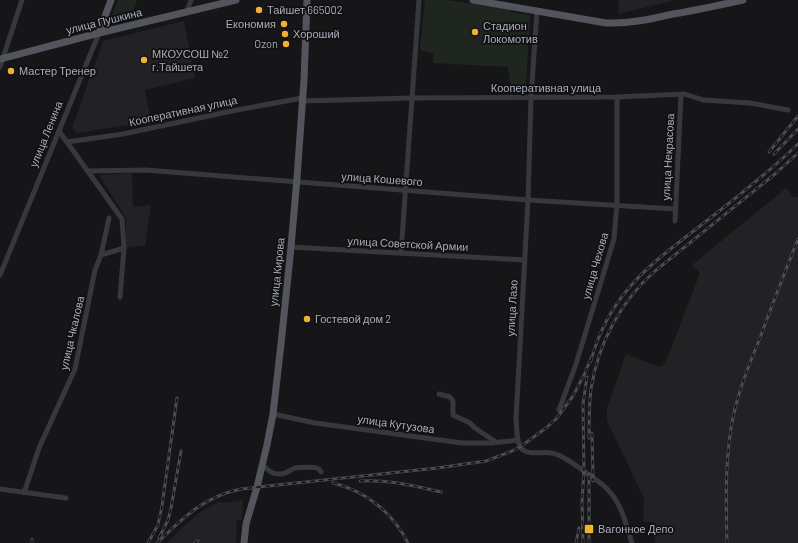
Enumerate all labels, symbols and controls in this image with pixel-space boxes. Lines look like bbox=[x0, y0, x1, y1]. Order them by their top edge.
place label: Тайшет 665002 bbox=[267, 3, 343, 16]
street label: улица Пушкина bbox=[65, 5, 144, 36]
marker: Тайшет 665002 bbox=[254, 5, 264, 15]
place label: Економия bbox=[226, 17, 276, 30]
marker: Економия bbox=[279, 19, 289, 29]
place label: Стадион Локомотив bbox=[483, 19, 538, 45]
place label: Хороший bbox=[293, 27, 340, 40]
marker: Стадион Локомотив bbox=[470, 27, 480, 37]
marker: Хороший bbox=[280, 29, 290, 39]
place label: Ozon bbox=[254, 37, 278, 50]
marker: Ozon bbox=[281, 39, 291, 49]
place label: МКОУСОШ №2 г.Тайшета bbox=[152, 47, 229, 73]
marker: МКОУСОШ №2 г.Тайшета bbox=[139, 55, 149, 65]
place label: Мастер Тренер bbox=[19, 64, 96, 77]
marker: Мастер Тренер bbox=[6, 66, 16, 76]
street label: Кооперативная улица bbox=[491, 81, 602, 94]
street label: Кооперативная улица bbox=[128, 93, 239, 128]
street label: улица Ленина bbox=[26, 98, 65, 169]
street label: улица Некрасова bbox=[659, 112, 676, 201]
street label: улица Кошевого bbox=[341, 169, 423, 188]
street label: улица Чехова bbox=[579, 230, 611, 301]
street label: улица Советской Армии bbox=[347, 234, 469, 253]
street label: улица Кирова bbox=[266, 236, 287, 307]
street label: улица Лазо bbox=[504, 279, 519, 337]
street label: улица Чкалова bbox=[57, 294, 87, 371]
place label: Гостевой дом 2 bbox=[315, 312, 391, 325]
marker: Гостевой дом 2 bbox=[302, 314, 312, 324]
street label: улица Кутузова bbox=[357, 412, 436, 435]
place label: Вагонное Депо bbox=[598, 522, 674, 535]
marker: Вагонное Депо bbox=[583, 523, 595, 535]

